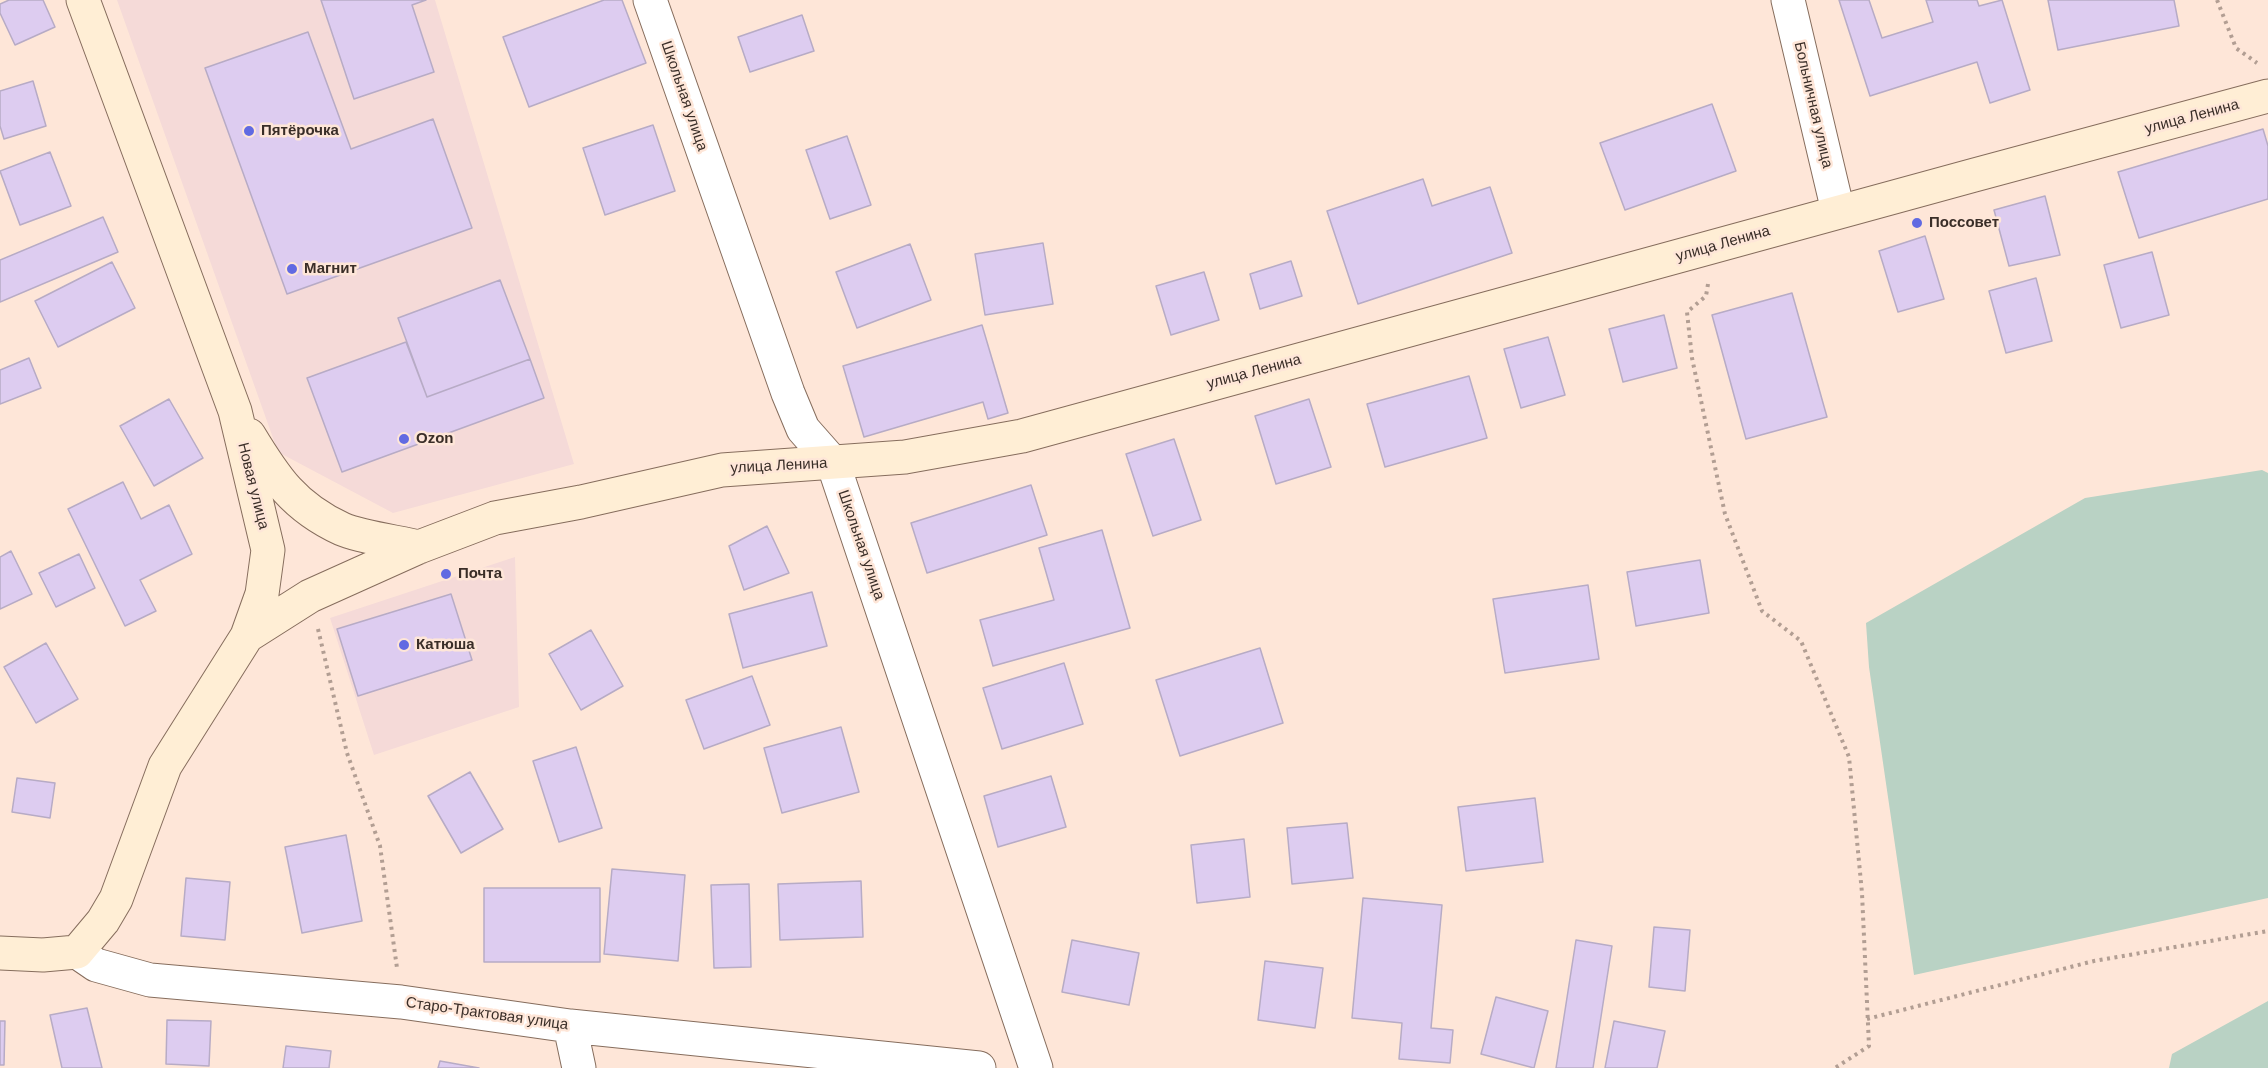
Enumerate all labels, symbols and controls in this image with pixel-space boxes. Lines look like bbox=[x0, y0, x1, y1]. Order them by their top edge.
street label: Школьная улица bbox=[657, 39, 711, 153]
street label: Больничная улица bbox=[1790, 40, 1836, 170]
street label: улица Ленина bbox=[2143, 96, 2241, 138]
place label: Пятёрочка bbox=[261, 122, 339, 140]
marker: Пятёрочка bbox=[242, 124, 256, 138]
place label: Поссовет bbox=[1929, 214, 1999, 232]
marker: Поссовет bbox=[1910, 216, 1924, 230]
street label: улица Ленина bbox=[1674, 222, 1772, 266]
place label: Магнит bbox=[304, 260, 357, 278]
marker: Магнит bbox=[285, 262, 299, 276]
street label: улица Ленина bbox=[1205, 351, 1303, 393]
place label: Ozon bbox=[416, 430, 453, 448]
marker: Ozon bbox=[397, 432, 411, 446]
street label: Новая улица bbox=[234, 441, 272, 531]
street label: улица Ленина bbox=[730, 454, 828, 478]
street label: Школьная улица bbox=[834, 488, 888, 602]
place label: Почта bbox=[458, 565, 502, 583]
marker: Почта bbox=[439, 567, 453, 581]
place label: Катюша bbox=[416, 636, 475, 654]
marker: Катюша bbox=[397, 638, 411, 652]
street label: Старо-Трактовая улица bbox=[405, 994, 569, 1034]

